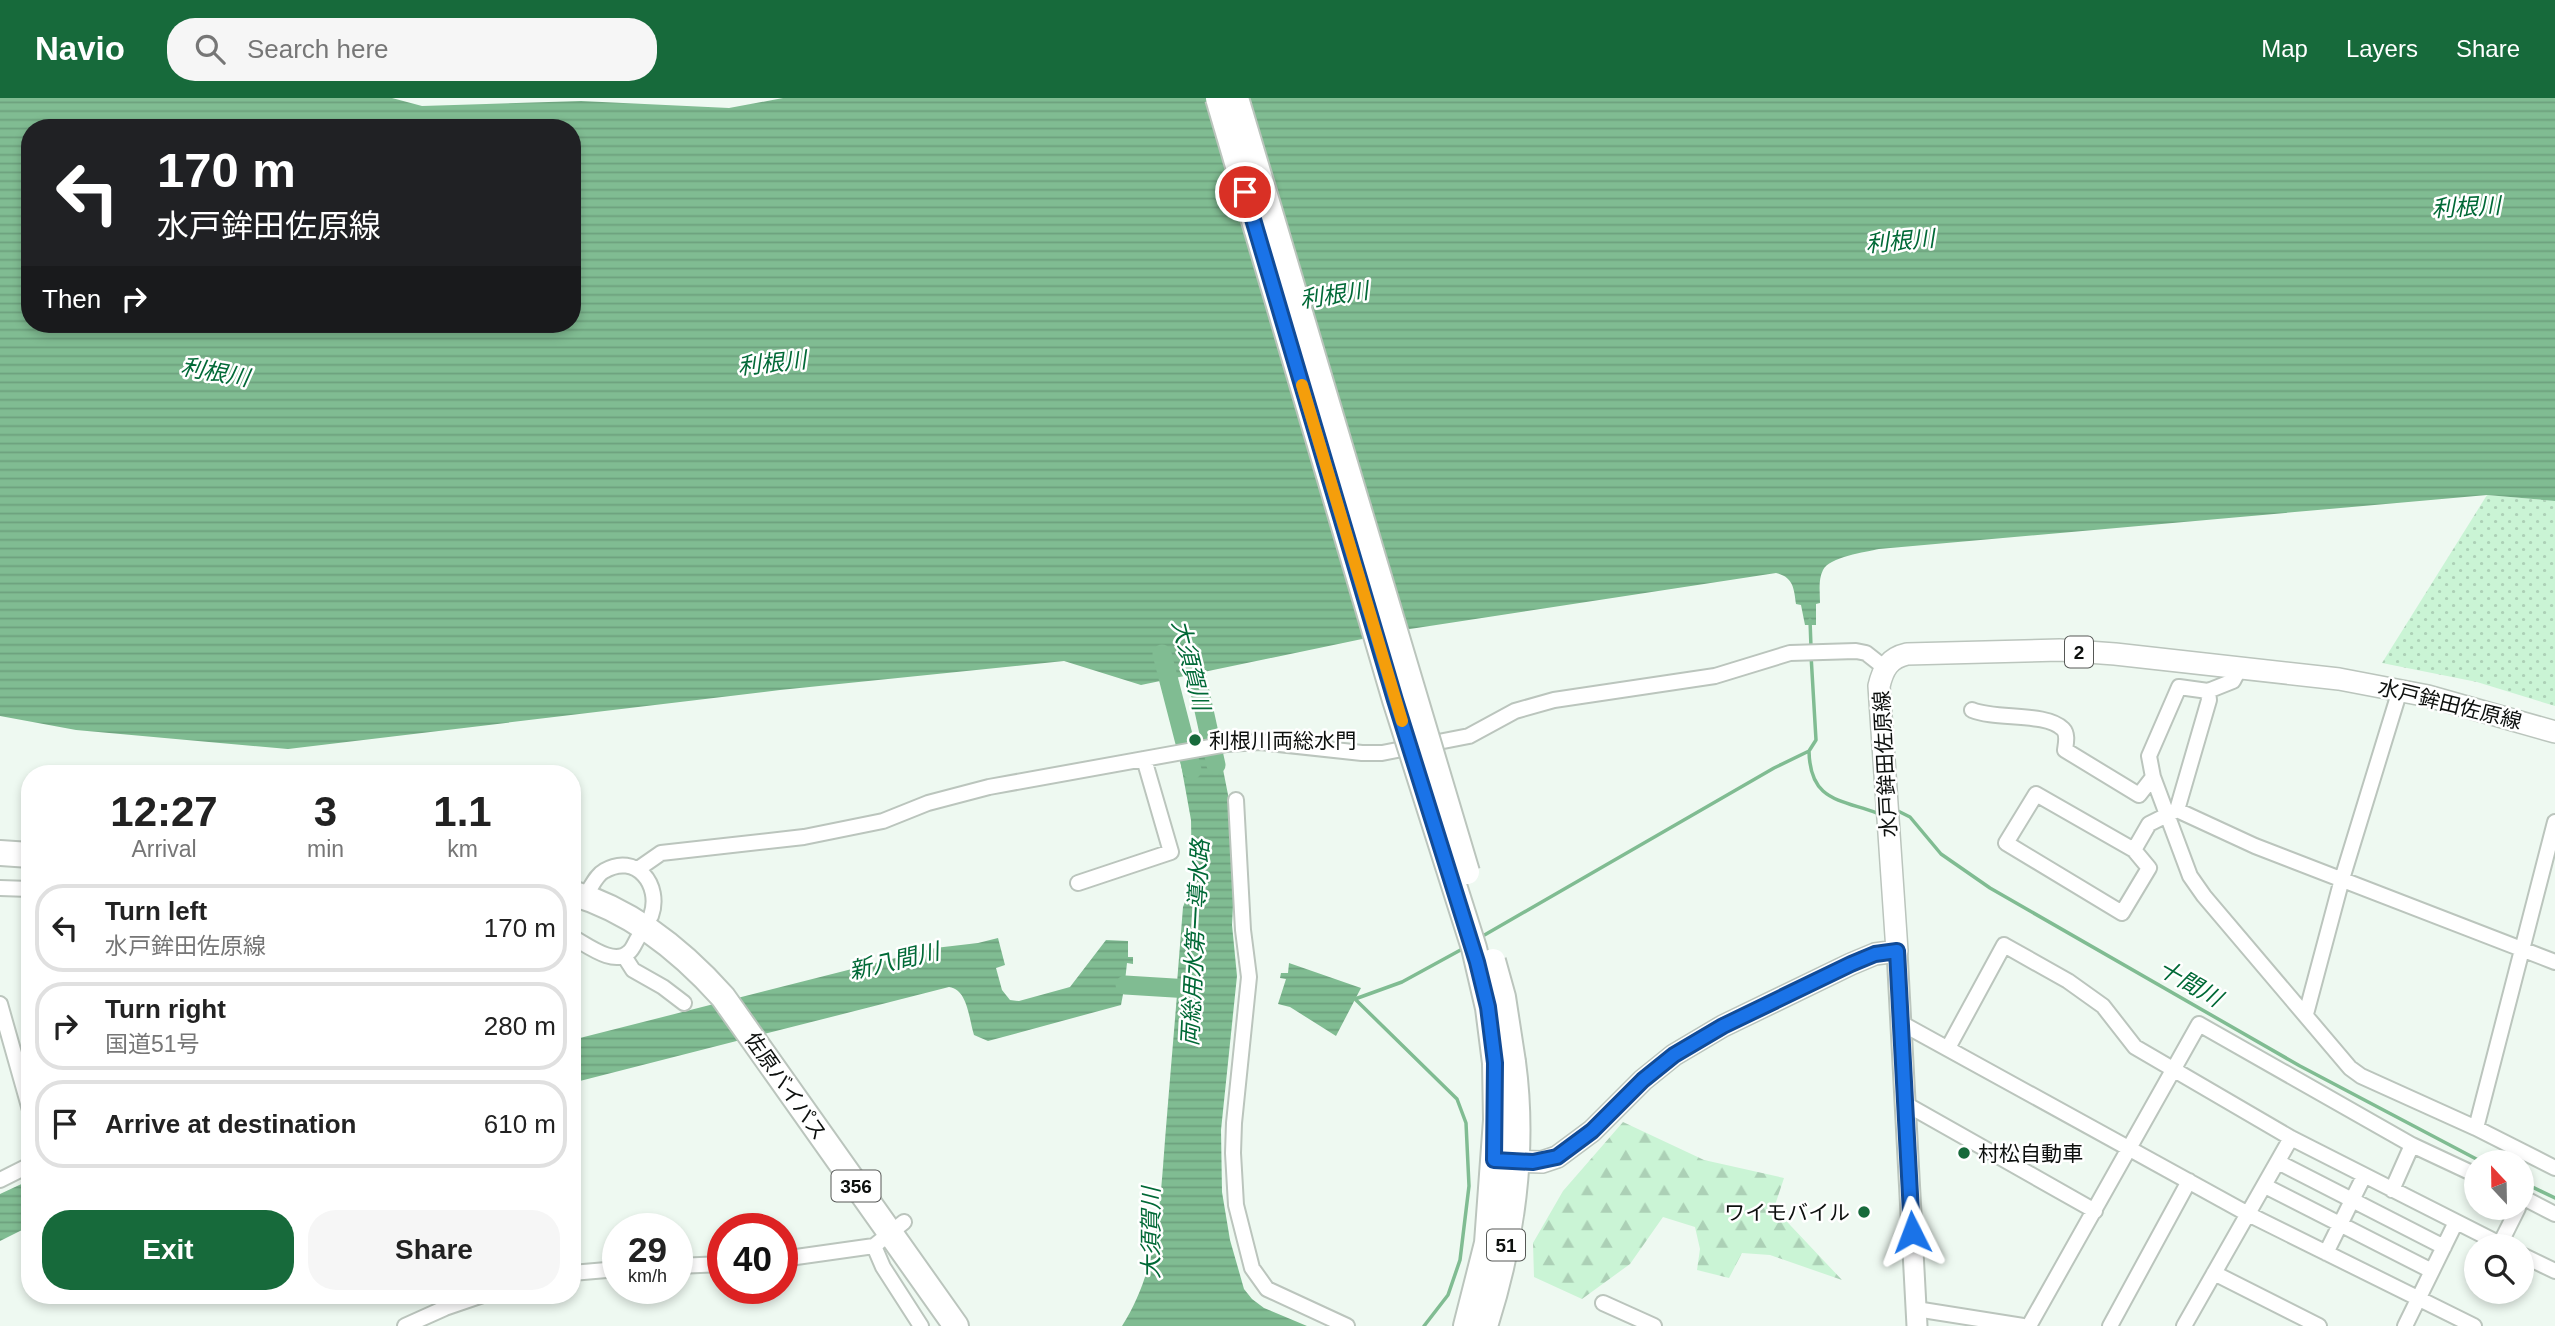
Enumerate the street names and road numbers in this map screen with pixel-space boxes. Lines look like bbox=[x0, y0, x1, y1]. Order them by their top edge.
road number: 2 bbox=[2065, 636, 2093, 667]
street label: 水戸鉾田佐原線 bbox=[2376, 675, 2524, 733]
street label: 水戸鉾田佐原線 bbox=[1870, 690, 1900, 838]
street label: 佐原バイパス bbox=[741, 1028, 831, 1144]
road number: 356 bbox=[832, 1170, 880, 1202]
road number: 51 bbox=[1487, 1230, 1525, 1260]

